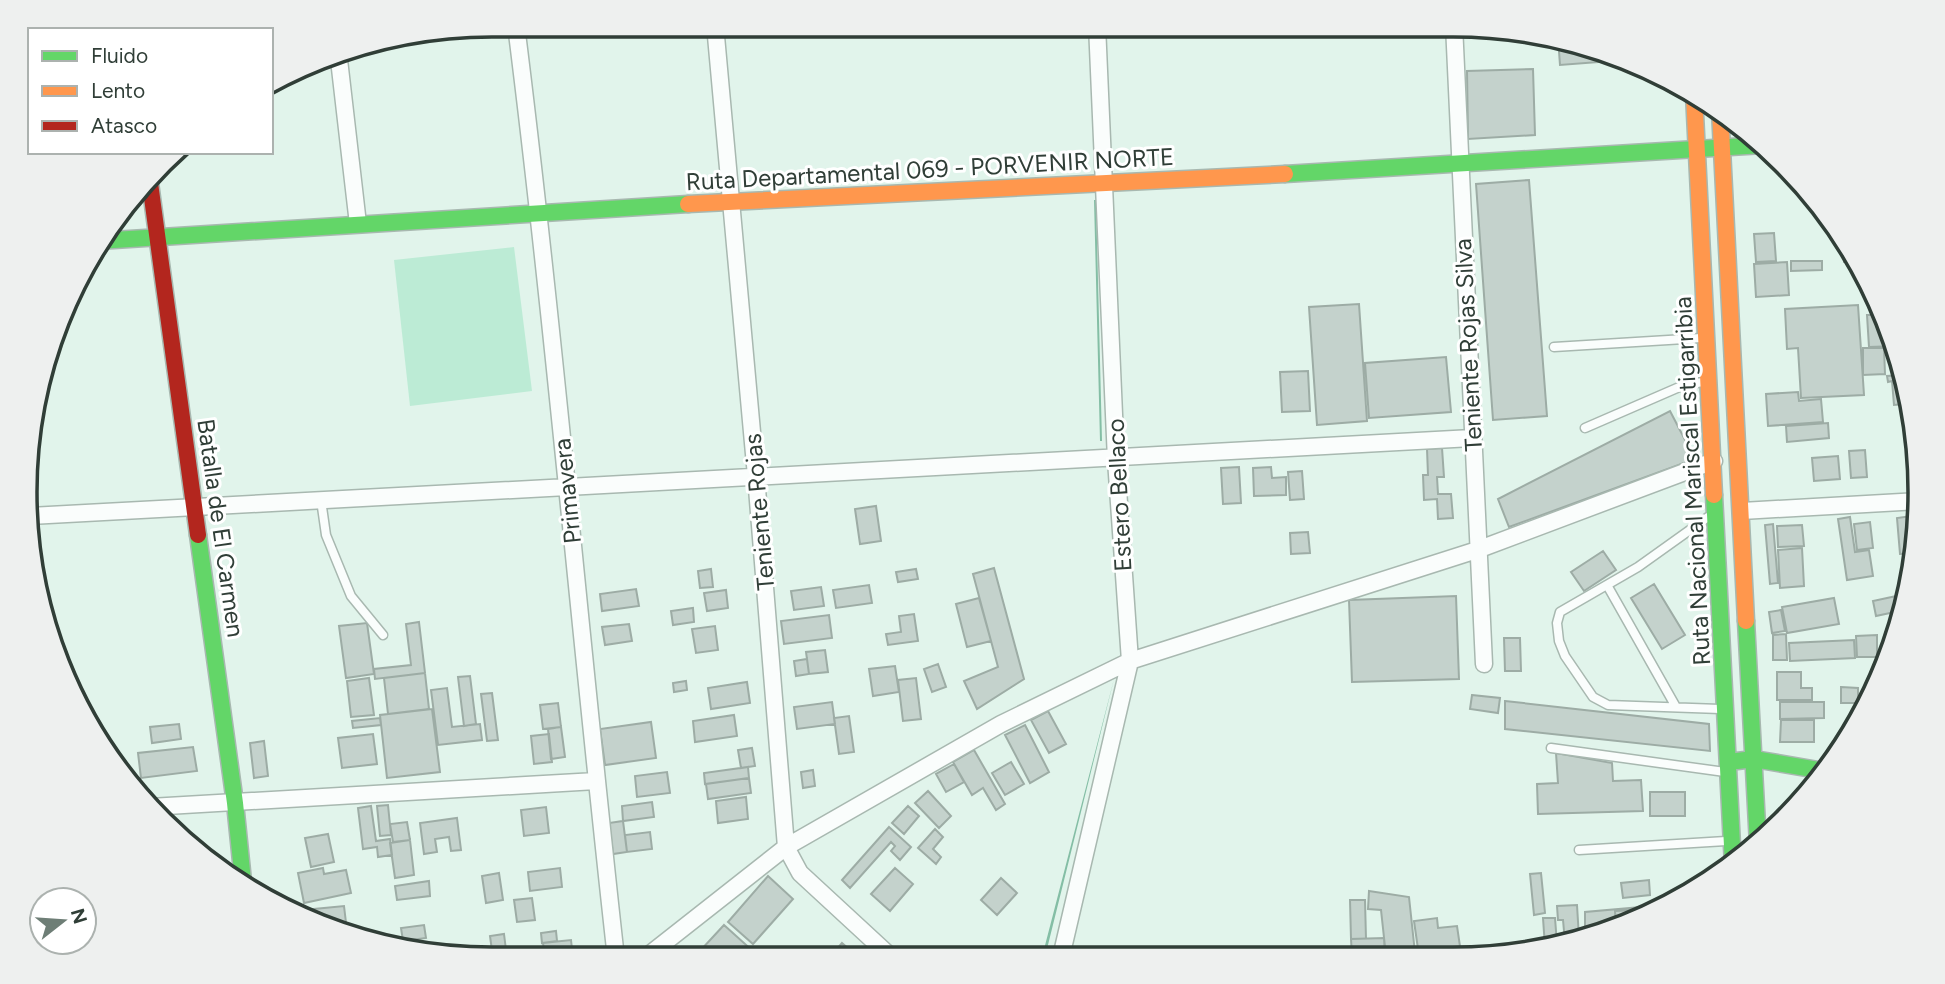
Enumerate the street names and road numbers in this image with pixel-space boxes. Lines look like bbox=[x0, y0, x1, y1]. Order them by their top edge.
street label: Ruta Departamental 069 - PORVENIR NORTE bbox=[685, 142, 1175, 196]
street label: Teniente Rojas Silva bbox=[1448, 238, 1488, 452]
street label: Ruta Nacional Mariscal Estigarribia bbox=[1668, 296, 1716, 666]
street label: Batalla de El Carmen bbox=[191, 417, 251, 639]
street label: Estero Bellaco bbox=[1101, 418, 1137, 572]
street label: Teniente Rojas bbox=[738, 432, 780, 592]
street label: Primavera bbox=[547, 437, 587, 545]

